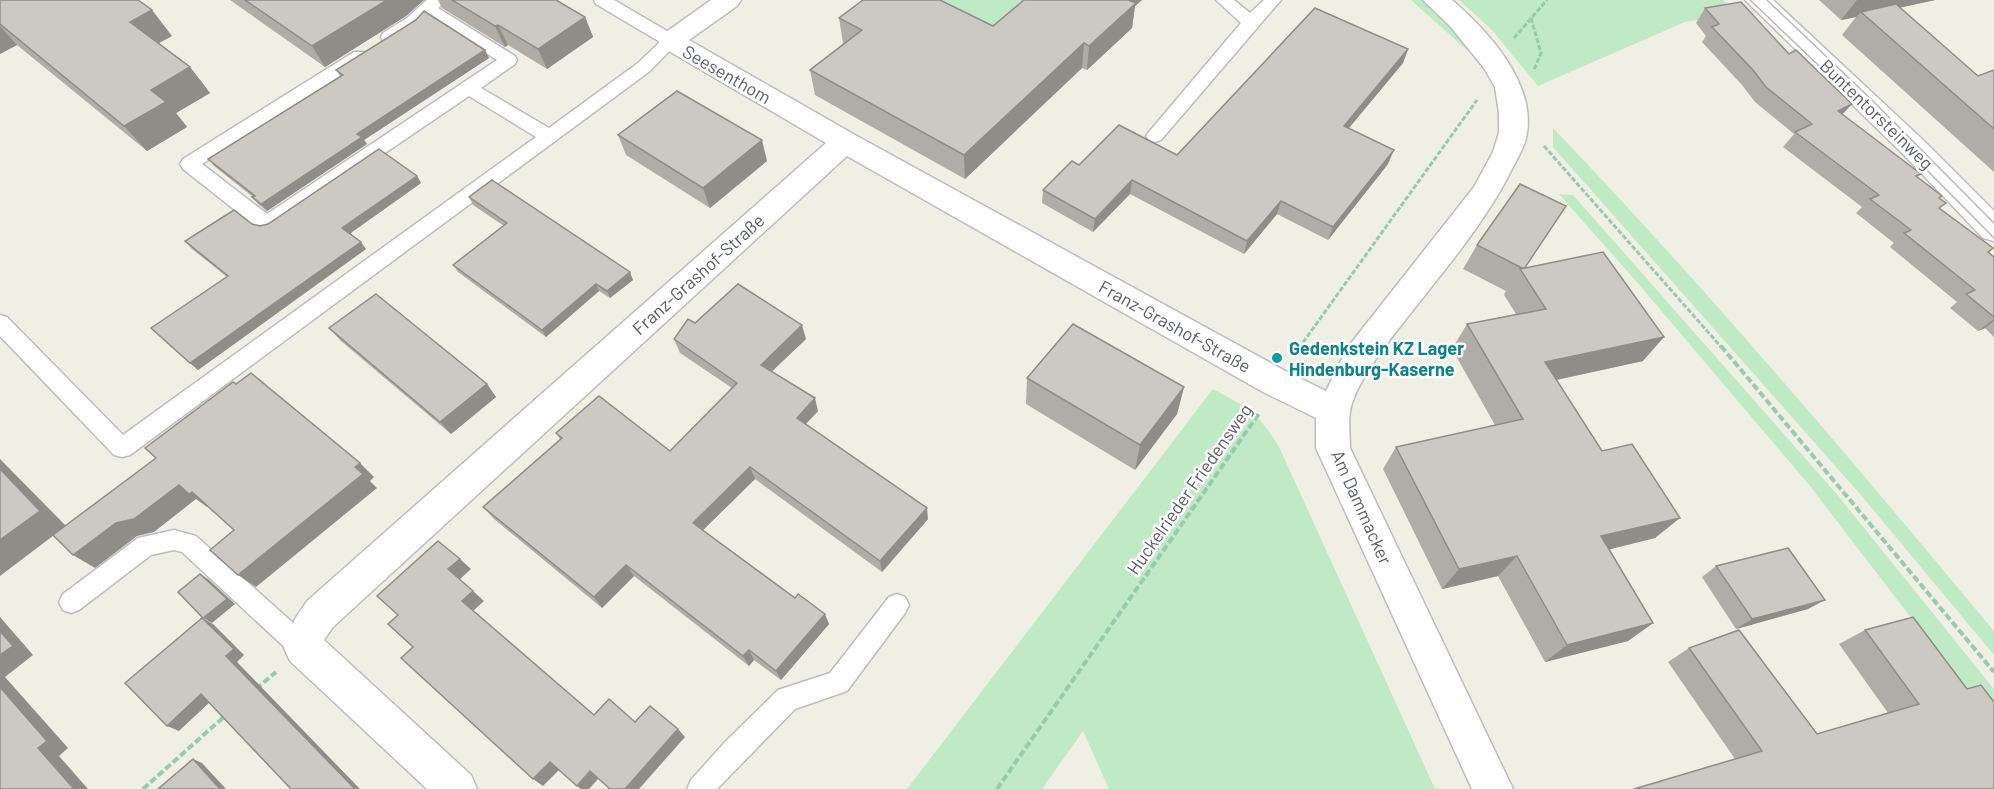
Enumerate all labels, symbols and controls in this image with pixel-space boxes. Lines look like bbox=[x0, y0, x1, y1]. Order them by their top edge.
street label: Seesenthom bbox=[679, 40, 775, 108]
street label: Buntentorsteinweg bbox=[1816, 54, 1938, 174]
street label: Franz-Grashof-Straße bbox=[627, 209, 769, 339]
street label: Franz-Grashof-Straße bbox=[1095, 275, 1255, 377]
place label: Gedenkstein KZ Lager Hindenburg-Kaserne bbox=[1289, 337, 1464, 380]
marker: Gedenkstein KZ Lager Hindenburg-Kaserne bbox=[1270, 351, 1284, 365]
street label: Huckelrieder Friedensweg bbox=[1122, 399, 1256, 579]
street label: Am Dammacker bbox=[1327, 446, 1397, 568]

